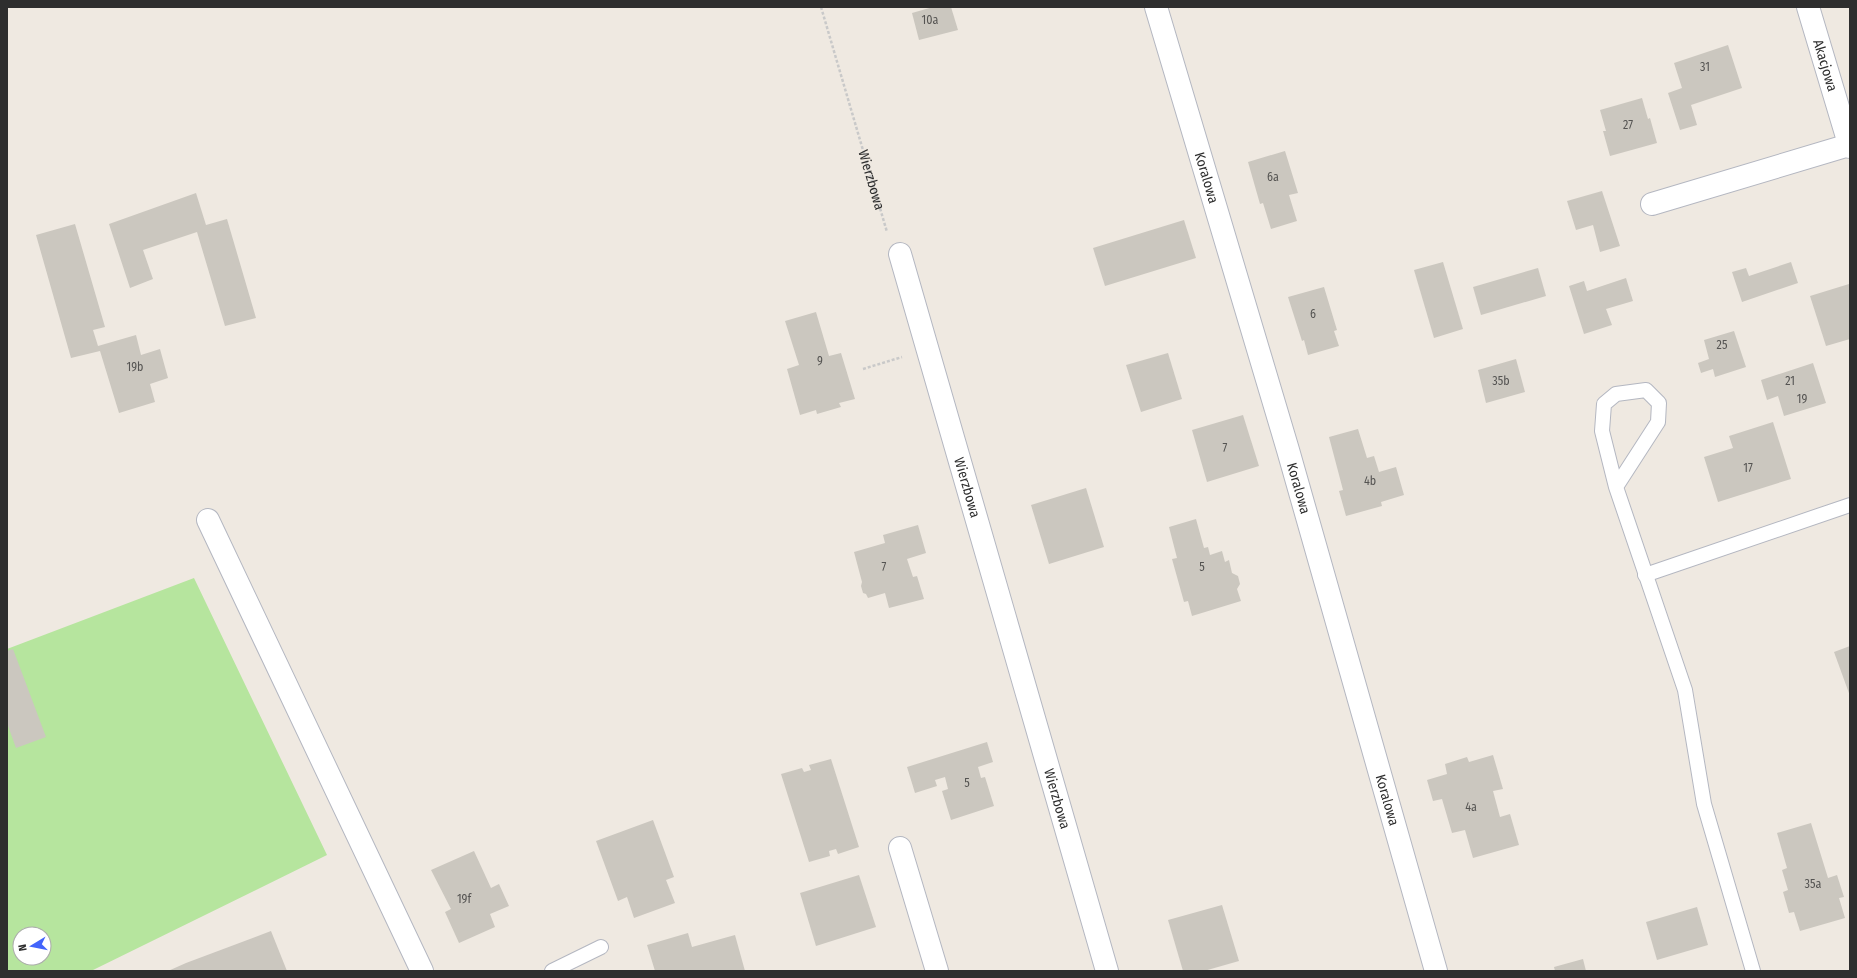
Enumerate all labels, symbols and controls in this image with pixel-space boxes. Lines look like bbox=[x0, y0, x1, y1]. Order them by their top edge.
house number: 10a bbox=[922, 13, 939, 27]
street label: Akacjowa bbox=[1809, 38, 1841, 94]
house number: 31 bbox=[1700, 60, 1710, 74]
house number: 27 bbox=[1623, 118, 1633, 132]
street label: Wierzbowa bbox=[854, 148, 888, 212]
street label: Koralowa bbox=[1191, 150, 1222, 206]
house number: 6a bbox=[1267, 170, 1279, 184]
house number: 6 bbox=[1310, 307, 1316, 321]
house number: 25 bbox=[1717, 338, 1728, 352]
house number: 9 bbox=[817, 354, 823, 368]
house number: 19b bbox=[127, 360, 143, 374]
house number: 35b bbox=[1492, 374, 1510, 388]
house number: 21 bbox=[1785, 374, 1795, 388]
house number: 19 bbox=[1797, 392, 1807, 406]
house number: 7 bbox=[1223, 441, 1228, 455]
street label: Wierzbowa bbox=[950, 455, 984, 520]
street label: Koralowa bbox=[1283, 461, 1314, 516]
house number: 17 bbox=[1743, 461, 1753, 475]
house number: 4b bbox=[1364, 474, 1376, 488]
house number: 7 bbox=[882, 560, 887, 574]
house number: 5 bbox=[1199, 560, 1205, 574]
street label: Wierzbowa bbox=[1040, 767, 1074, 831]
street label: Koralowa bbox=[1372, 772, 1402, 828]
house number: 5 bbox=[964, 776, 970, 790]
house number: 4a bbox=[1465, 800, 1477, 814]
house number: 35a bbox=[1805, 877, 1822, 891]
house number: 19f bbox=[457, 892, 472, 906]
north arrow bbox=[12, 926, 52, 966]
text: N bbox=[16, 943, 30, 952]

